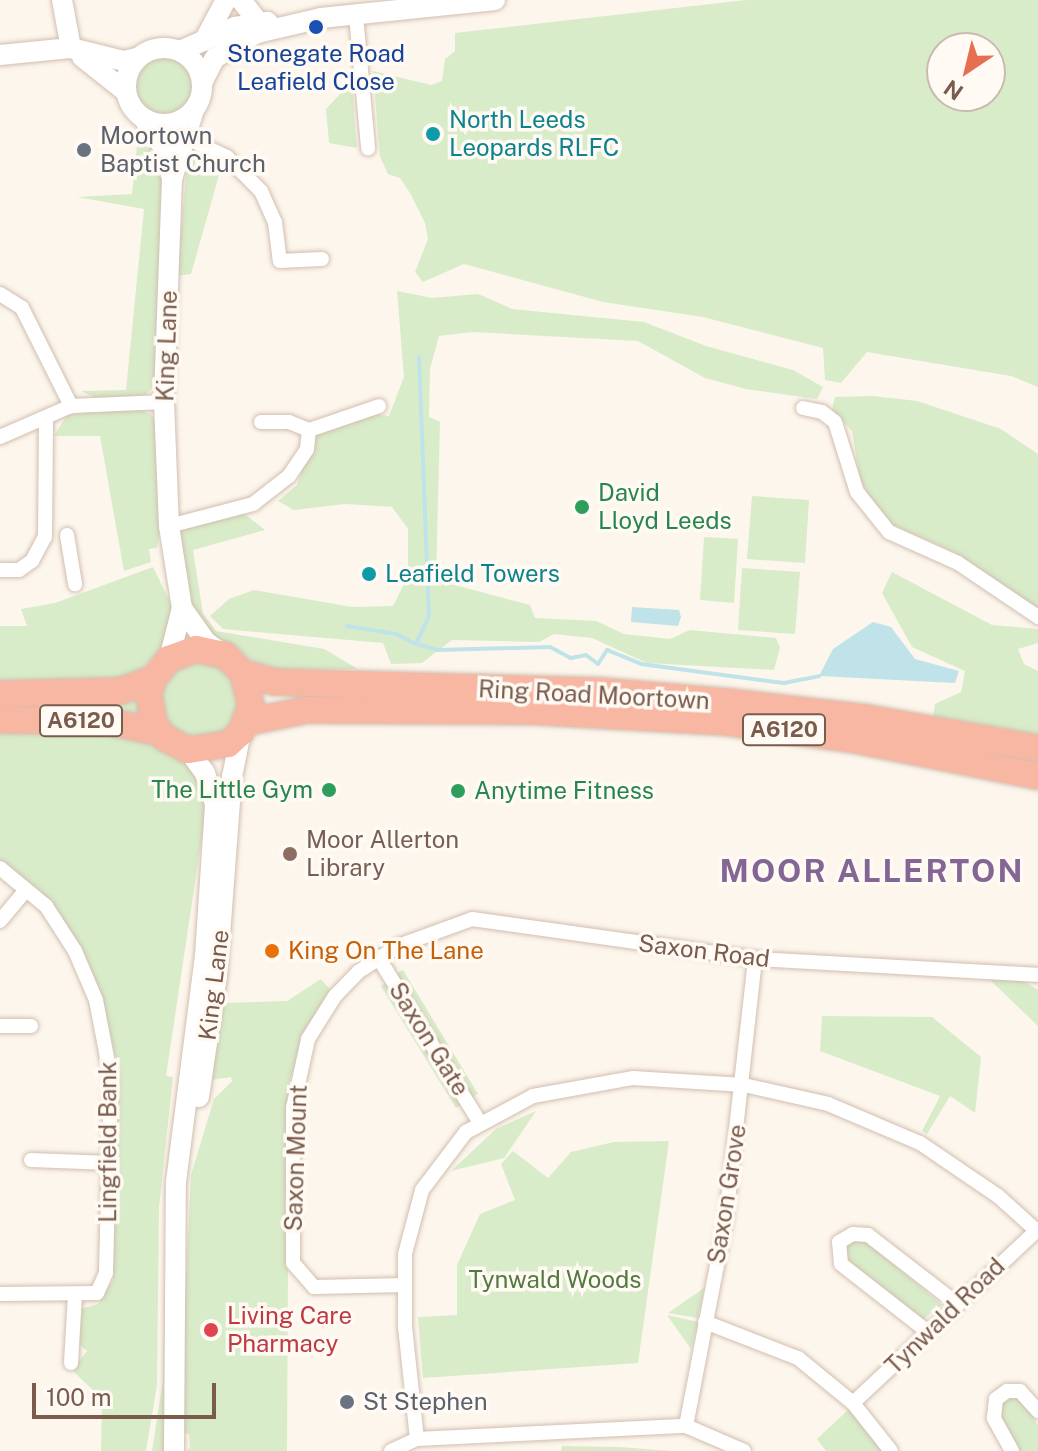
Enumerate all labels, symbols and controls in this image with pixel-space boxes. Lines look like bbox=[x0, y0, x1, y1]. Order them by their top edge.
marker: Stonegate Road Leafield Close bbox=[307, 18, 325, 36]
north arrow bbox=[926, 32, 1006, 112]
place label: Stonegate Road Leafield Close bbox=[227, 40, 405, 96]
text: N bbox=[939, 74, 968, 106]
place label: North Leeds Leopards RLFC bbox=[449, 106, 619, 162]
place label: Moortown Baptist Church bbox=[100, 122, 266, 178]
marker: North Leeds Leopards RLFC bbox=[424, 125, 442, 143]
marker: Moortown Baptist Church bbox=[75, 141, 93, 159]
street label: King Lane bbox=[151, 290, 183, 402]
place label: David Lloyd Leeds bbox=[598, 479, 732, 535]
marker: David Lloyd Leeds bbox=[573, 498, 591, 516]
place label: Leafield Towers bbox=[385, 560, 560, 588]
marker: Leafield Towers bbox=[360, 565, 378, 583]
street label: Ring Road Moortown bbox=[478, 675, 710, 715]
road number: A6120 bbox=[37, 703, 125, 739]
road number: A6120 bbox=[740, 712, 828, 748]
place label: The Little Gym bbox=[151, 776, 313, 804]
place label: Anytime Fitness bbox=[474, 777, 654, 805]
marker: The Little Gym bbox=[320, 781, 338, 799]
marker: Anytime Fitness bbox=[449, 782, 467, 800]
place label: Moor Allerton Library bbox=[306, 826, 459, 882]
marker: Moor Allerton Library bbox=[281, 845, 299, 863]
district label: MOOR ALLERTON bbox=[720, 852, 1024, 890]
street label: King Lane bbox=[193, 928, 235, 1042]
street label: Saxon Road bbox=[637, 929, 771, 973]
place label: King On The Lane bbox=[288, 937, 484, 965]
marker: King On The Lane bbox=[263, 942, 281, 960]
street label: Saxon Gate bbox=[383, 977, 475, 1101]
street label: Lingfield Bank bbox=[94, 1061, 122, 1223]
street label: Saxon Mount bbox=[279, 1084, 313, 1232]
street label: Saxon Grove bbox=[702, 1122, 752, 1266]
street label: Tynwald Road bbox=[879, 1252, 1011, 1380]
park label: Tynwald Woods bbox=[468, 1266, 642, 1294]
place label: Living Care Pharmacy bbox=[227, 1302, 352, 1358]
marker: Living Care Pharmacy bbox=[202, 1321, 220, 1339]
scale bar bbox=[36, 1367, 220, 1417]
text: 100 m bbox=[46, 1383, 112, 1411]
place label: St Stephen bbox=[363, 1388, 488, 1416]
marker: St Stephen bbox=[338, 1393, 356, 1411]

